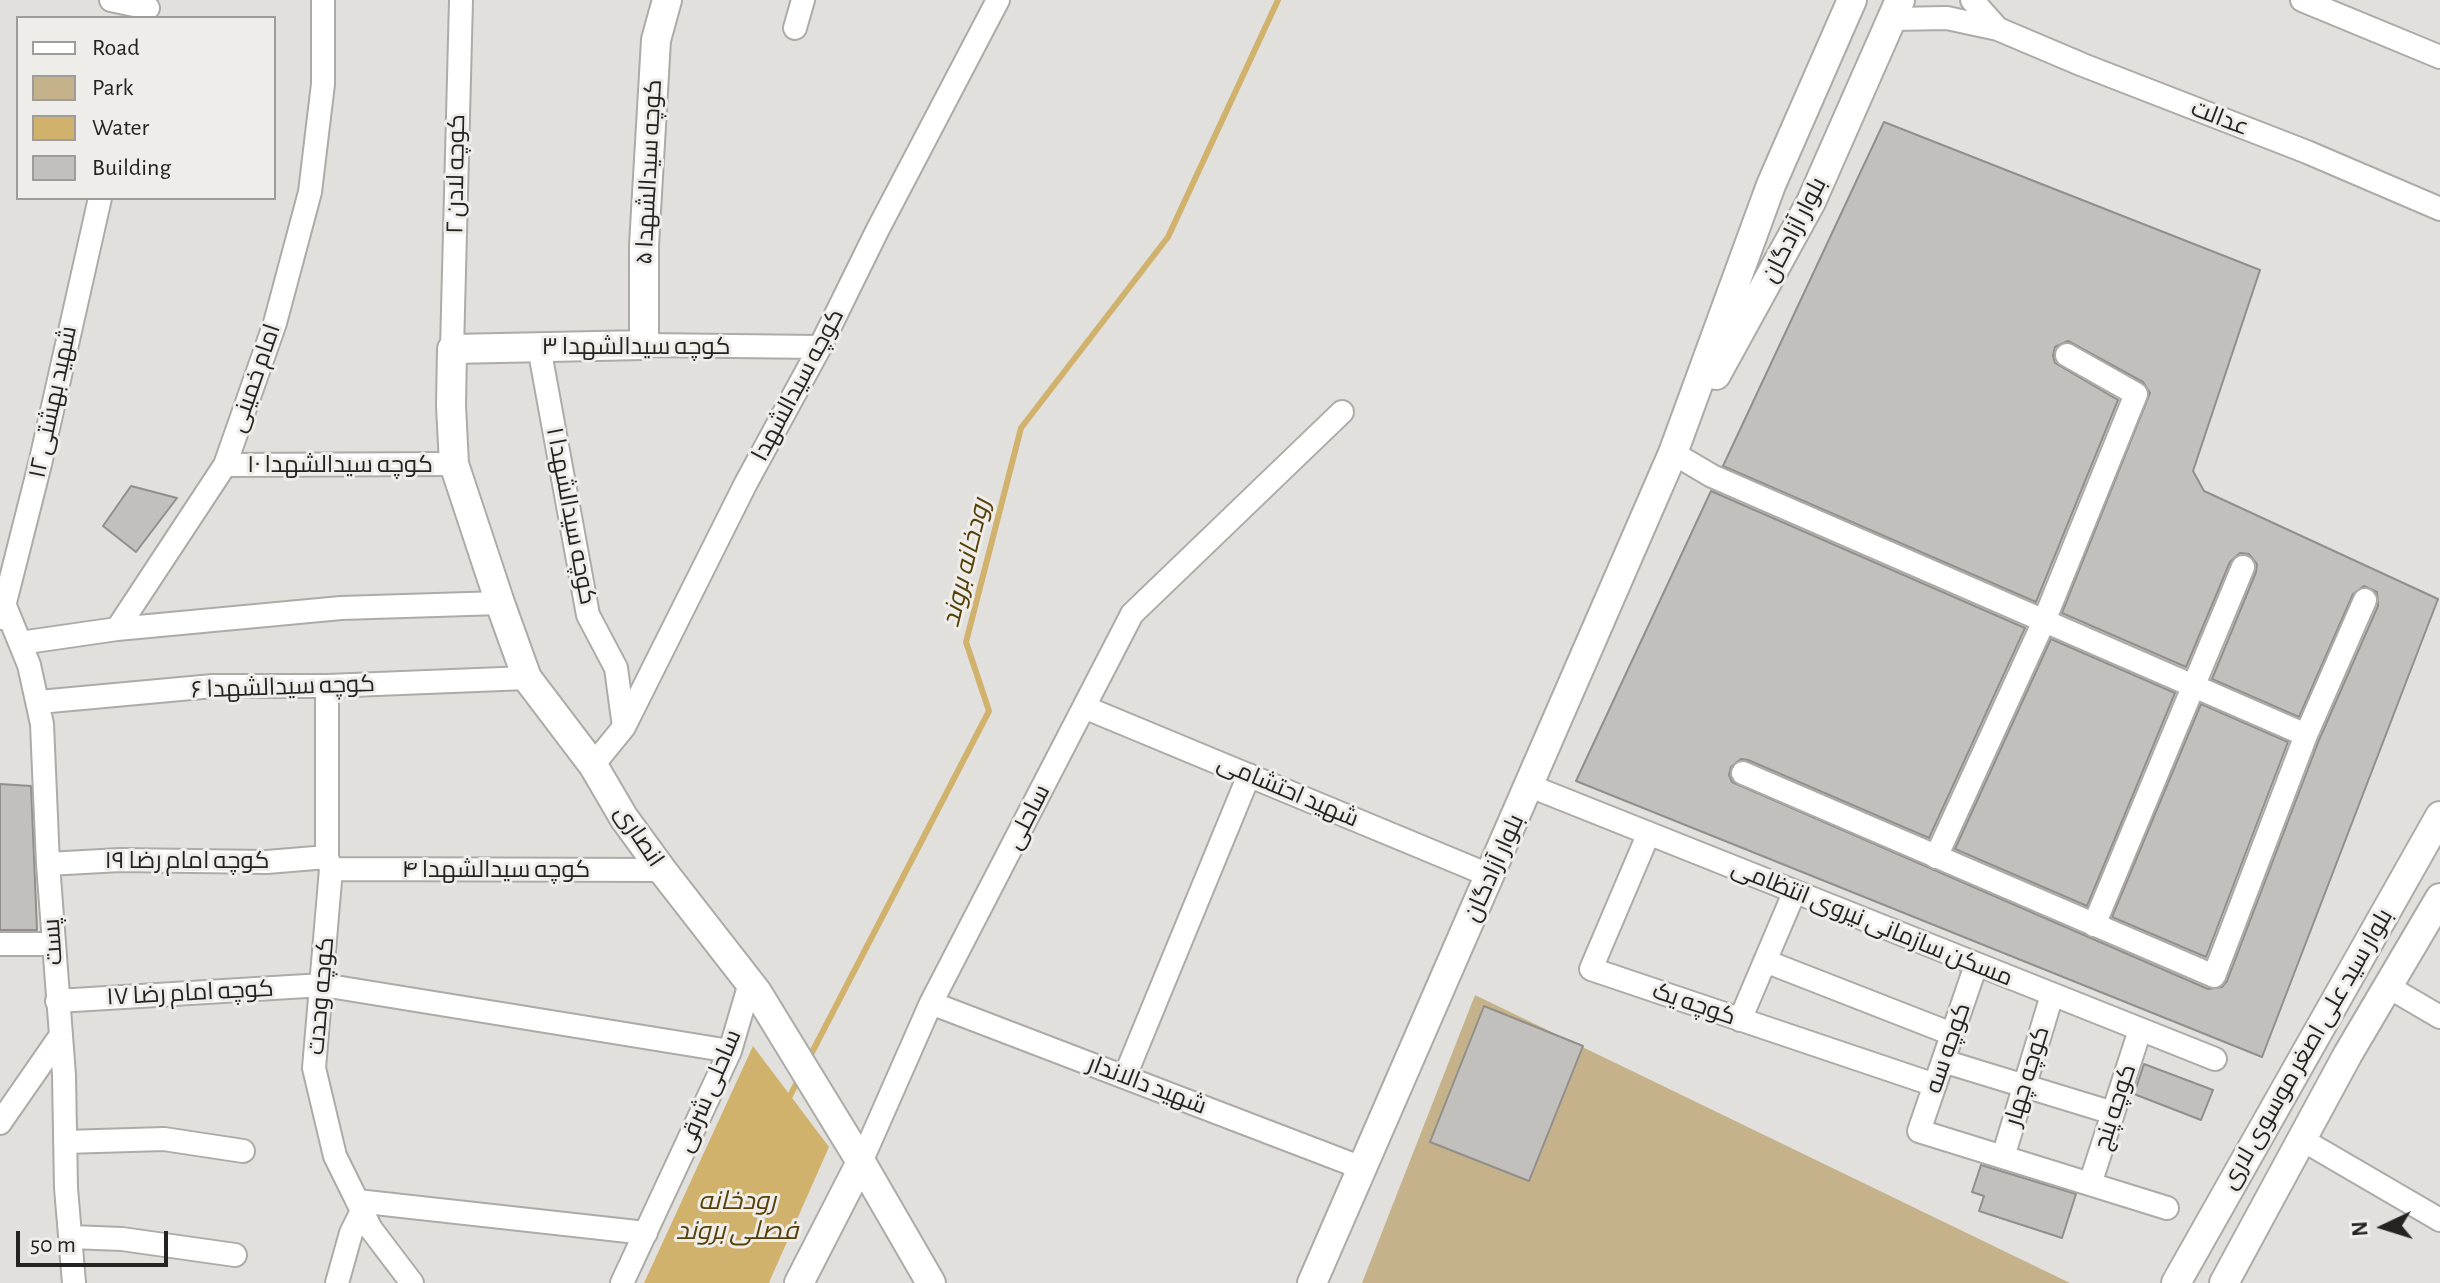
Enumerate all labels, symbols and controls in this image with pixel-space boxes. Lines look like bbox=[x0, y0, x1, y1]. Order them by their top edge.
legend bbox=[16, 16, 276, 200]
text: Road bbox=[92, 36, 140, 60]
text: Park bbox=[92, 76, 133, 100]
street label: کوچه سیدالشهدا ۵ bbox=[630, 79, 668, 265]
street label: عدالت bbox=[2187, 94, 2253, 142]
street label: کوچه لادن ۲ bbox=[441, 114, 471, 234]
text: Water bbox=[92, 116, 149, 140]
text: Building bbox=[92, 156, 171, 180]
street label: بلوار آزادگان bbox=[1755, 172, 1833, 288]
street label: کوچه سیدالشهدا bbox=[746, 304, 850, 466]
street label: امام خمینی bbox=[223, 320, 287, 436]
street label: شهید بهشتی ۱۲ bbox=[23, 323, 83, 481]
street label: کوچه سیدالشهدا ۳ bbox=[542, 333, 730, 361]
street label: کوچه سیدالشهدا ۱ bbox=[540, 425, 602, 607]
street label: کوچه سیدالشهدا ۱۰ bbox=[247, 451, 433, 479]
water label: رودخانه بروند bbox=[935, 496, 997, 630]
street label: کوچه سیدالشهدا ۶ bbox=[191, 669, 375, 705]
street label: شهید احتشامی bbox=[1213, 748, 1363, 834]
street label: ساحلی bbox=[1000, 780, 1056, 854]
street label: انصاری bbox=[608, 800, 670, 872]
street label: بلوار آزادگان bbox=[1458, 810, 1530, 926]
street label: کوچه امام رضا ۱۹ bbox=[105, 847, 269, 875]
street label: مسکن سازمانی نیروی انتظامی bbox=[1727, 853, 2017, 993]
street label: کوچه سیدالشهدا ۴ bbox=[402, 856, 590, 884]
street label: بلوار سید علی اصغر موسوی لاری bbox=[2215, 904, 2399, 1194]
street label: پست bbox=[37, 918, 69, 966]
street label: کوچه وحدت bbox=[302, 936, 340, 1056]
street label: کوچه امام رضا ۱۷ bbox=[106, 974, 274, 1012]
street label: کوچه یک bbox=[1649, 976, 1739, 1032]
street label: کوچه سه bbox=[1919, 999, 1977, 1097]
street label: کوچه چهار bbox=[1998, 1023, 2056, 1129]
street label: ساحلی شرقی bbox=[670, 1025, 748, 1157]
street label: شهید دالاندار bbox=[1083, 1049, 1211, 1121]
street label: کوچه پنج bbox=[2088, 1060, 2142, 1154]
water label: رودخانه فصلی بروند bbox=[676, 1185, 798, 1246]
north arrow bbox=[2344, 1187, 2424, 1267]
scale bar bbox=[20, 1215, 172, 1265]
text: N bbox=[2349, 1220, 2372, 1237]
text: 50 m bbox=[30, 1233, 76, 1257]

